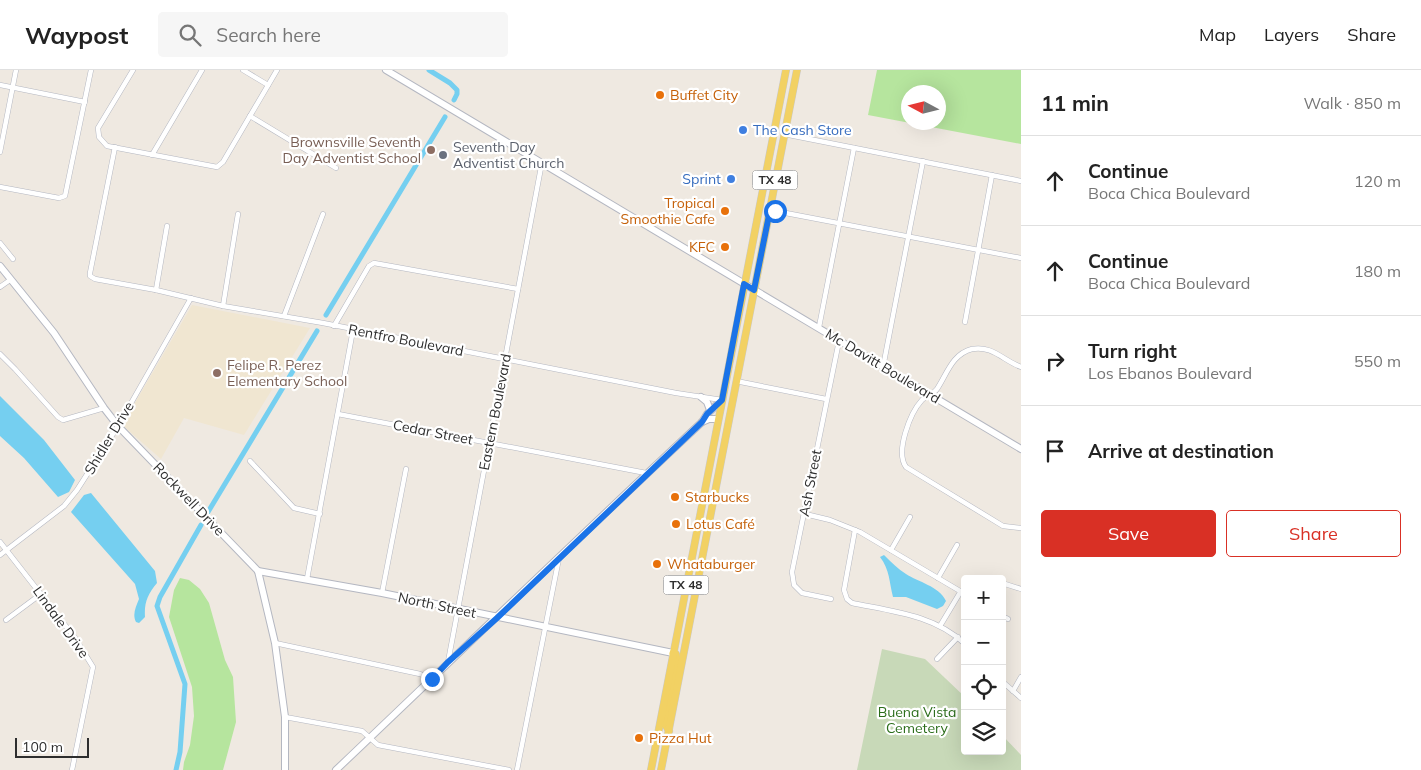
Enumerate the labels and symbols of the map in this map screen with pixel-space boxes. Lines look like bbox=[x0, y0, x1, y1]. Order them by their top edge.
north arrow bbox=[901, 85, 946, 130]
place label: Buffet City bbox=[670, 86, 739, 104]
marker: Buffet City bbox=[654, 89, 666, 101]
place label: The Cash Store bbox=[753, 121, 852, 139]
marker: The Cash Store bbox=[737, 124, 749, 136]
place label: Brownsville Seventh Day Adventist School bbox=[283, 133, 421, 167]
place label: Seventh Day Adventist Church bbox=[453, 138, 564, 172]
marker: Brownsville Seventh Day Adventist School bbox=[425, 144, 437, 156]
marker: Seventh Day Adventist Church bbox=[437, 149, 449, 161]
place label: Sprint bbox=[682, 170, 721, 188]
road number: TX 48 bbox=[752, 170, 798, 190]
marker: Sprint bbox=[725, 173, 737, 185]
place label: Tropical Smoothie Cafe bbox=[620, 194, 715, 228]
route start bbox=[764, 200, 787, 223]
marker: Tropical Smoothie Cafe bbox=[719, 205, 731, 217]
place label: KFC bbox=[689, 238, 715, 256]
marker: KFC bbox=[719, 241, 731, 253]
street label: Rentfro Boulevard bbox=[347, 320, 465, 360]
street label: Mc Davitt Boulevard bbox=[822, 325, 944, 407]
street label: Eastern Boulevard bbox=[475, 352, 515, 472]
place label: Felipe R. Perez Elementary School bbox=[227, 356, 347, 390]
marker: Felipe R. Perez Elementary School bbox=[211, 367, 223, 379]
street label: Shidler Drive bbox=[80, 398, 138, 478]
street label: Cedar Street bbox=[392, 415, 475, 449]
street label: Ash Street bbox=[795, 448, 825, 518]
street label: Rockwell Drive bbox=[149, 458, 229, 540]
place label: Starbucks bbox=[685, 488, 750, 506]
marker: Starbucks bbox=[669, 491, 681, 503]
place label: Lotus Café bbox=[686, 515, 755, 533]
marker: Lotus Café bbox=[670, 518, 682, 530]
place label: Whataburger bbox=[667, 555, 756, 573]
marker: Whataburger bbox=[651, 558, 663, 570]
road number: TX 48 bbox=[664, 576, 708, 594]
street label: Lindale Drive bbox=[29, 583, 93, 661]
street label: North Street bbox=[396, 588, 478, 622]
route end bbox=[421, 668, 444, 691]
park label: Buena Vista Cemetery bbox=[878, 703, 956, 737]
place label: Pizza Hut bbox=[649, 729, 712, 747]
marker: Pizza Hut bbox=[633, 732, 645, 744]
scale bar bbox=[15, 735, 89, 758]

